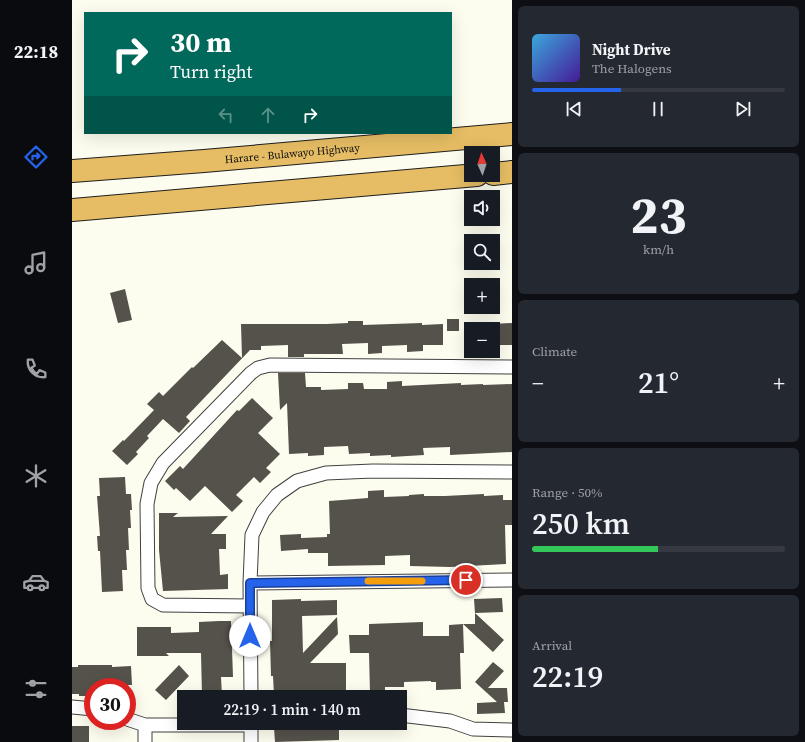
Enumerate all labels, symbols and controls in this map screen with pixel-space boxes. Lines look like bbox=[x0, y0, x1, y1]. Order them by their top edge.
text: 30 m bbox=[170, 23, 232, 61]
icon: right bbox=[104, 28, 156, 80]
text: 22:18 bbox=[14, 39, 58, 64]
text: Night Drive bbox=[592, 39, 671, 60]
text: Turn right bbox=[170, 59, 252, 84]
text: The Halogens bbox=[592, 60, 672, 77]
icon: previous bbox=[563, 98, 585, 120]
icon: pause bbox=[647, 98, 669, 120]
icon: next bbox=[732, 98, 754, 120]
icon: left bbox=[215, 104, 237, 126]
icon: ahead bbox=[257, 104, 279, 126]
icon: right bbox=[299, 104, 321, 126]
street label: Harare - Bulawayo Highway bbox=[224, 140, 361, 167]
icon: directions bbox=[22, 143, 50, 171]
north arrow bbox=[464, 146, 500, 182]
map controls bbox=[464, 146, 500, 358]
text: 23 bbox=[630, 179, 687, 250]
button: sound bbox=[464, 190, 500, 226]
button: search bbox=[464, 234, 500, 270]
text: km/h bbox=[643, 241, 674, 258]
icon: music bbox=[22, 249, 50, 277]
button: + bbox=[464, 278, 500, 314]
button: − bbox=[464, 322, 500, 358]
text: Climate bbox=[532, 343, 577, 360]
icon: phone bbox=[22, 355, 50, 383]
text: 21° bbox=[638, 362, 679, 403]
text: − bbox=[532, 368, 544, 398]
text: + bbox=[773, 368, 785, 398]
icon: climate bbox=[22, 462, 50, 490]
text: Range · 50% bbox=[532, 484, 603, 501]
text: 250 km bbox=[532, 503, 630, 544]
pin bbox=[449, 563, 483, 597]
icon: car bbox=[22, 568, 50, 596]
icon: arrive bbox=[455, 569, 477, 591]
position arrow bbox=[229, 615, 271, 657]
text: Arrival bbox=[532, 637, 572, 654]
text: 22:19 bbox=[532, 656, 603, 697]
icon: filters bbox=[22, 675, 50, 703]
speed limit sign: 30 bbox=[84, 678, 136, 730]
text: 22:19 · 1 min · 140 m bbox=[224, 699, 360, 720]

